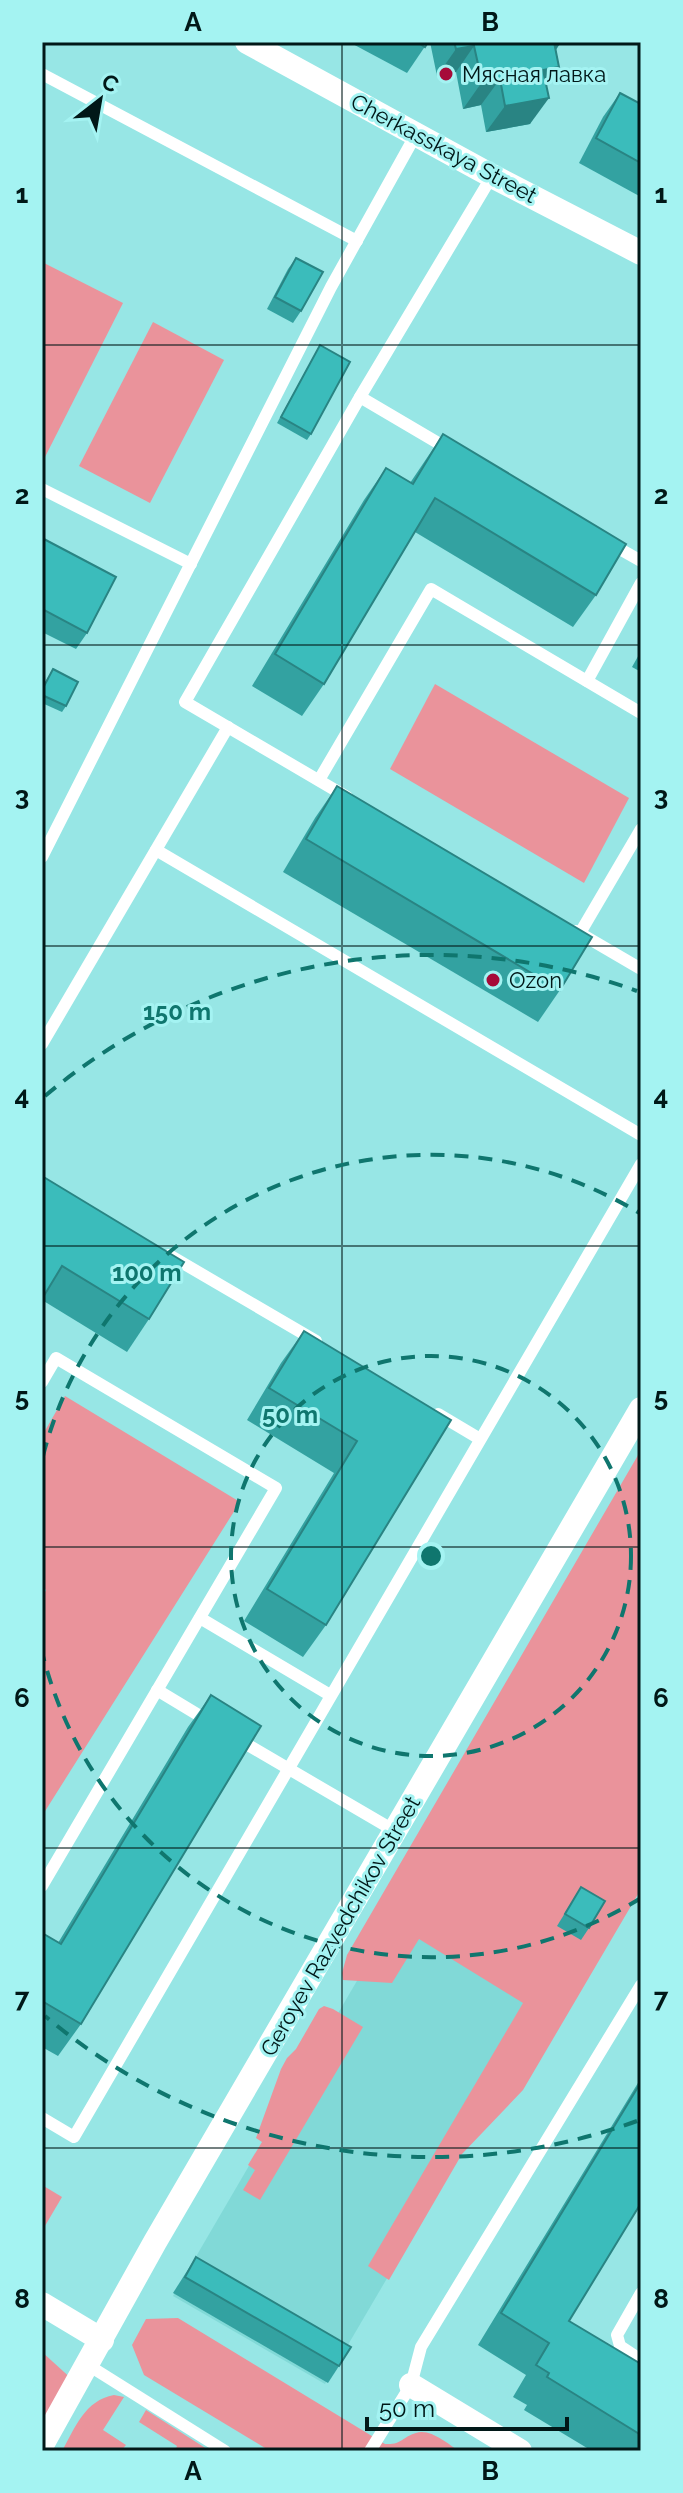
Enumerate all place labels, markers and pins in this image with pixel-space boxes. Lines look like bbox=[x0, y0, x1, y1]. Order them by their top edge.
place label: Мясная лавка bbox=[462, 61, 606, 87]
marker: Мясная лавка bbox=[437, 65, 455, 83]
place label: Ozon bbox=[509, 967, 562, 993]
marker: Ozon bbox=[484, 971, 502, 989]
centre of rings bbox=[417, 1542, 445, 1570]

